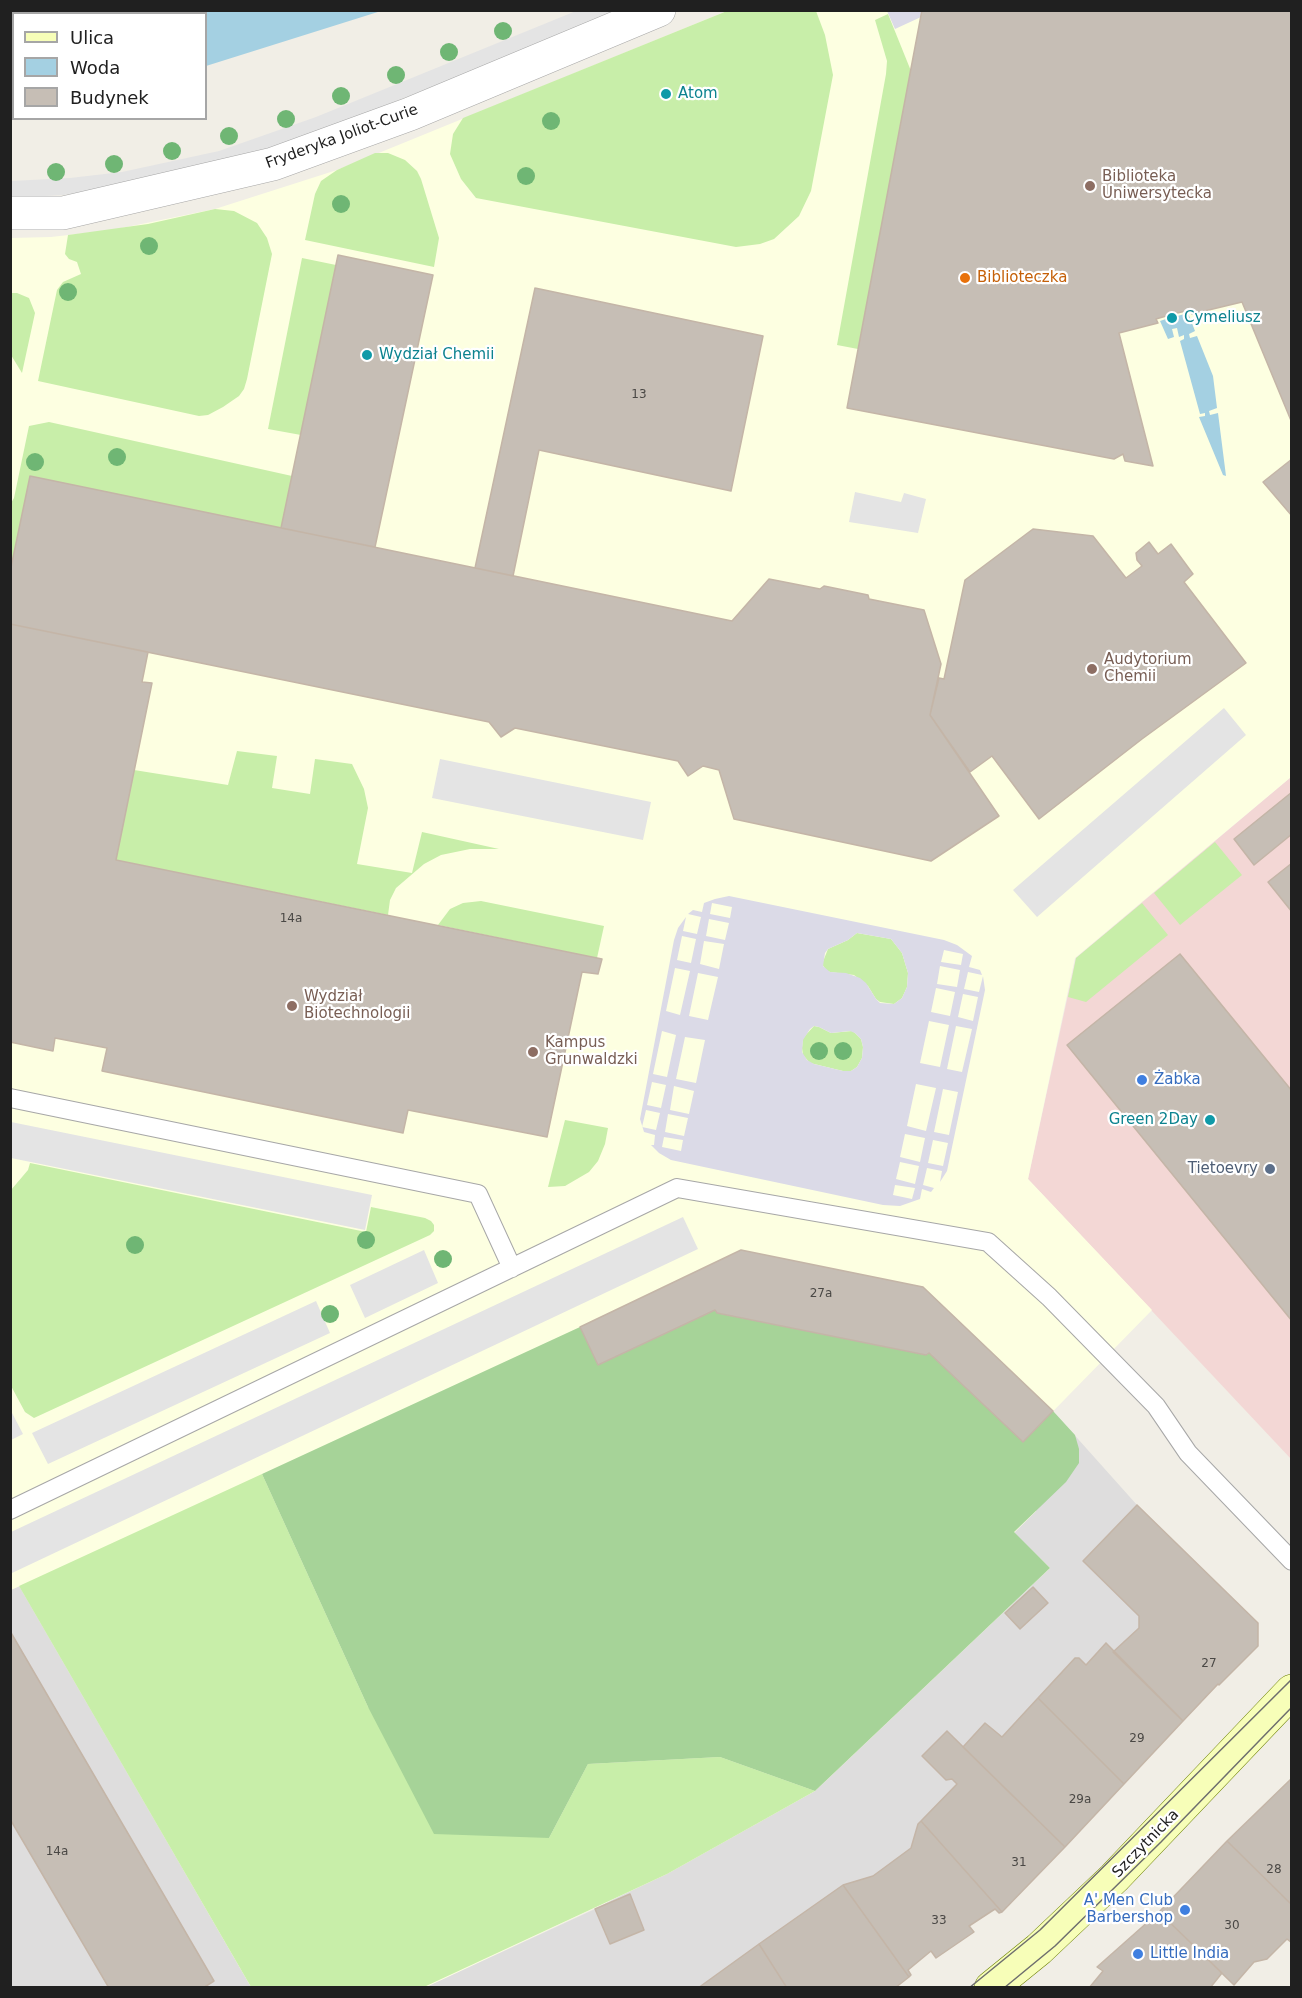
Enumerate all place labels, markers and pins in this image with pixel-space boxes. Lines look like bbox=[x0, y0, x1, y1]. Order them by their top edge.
place label: Atom bbox=[678, 85, 718, 103]
marker: Atom bbox=[659, 87, 673, 101]
place label: Biblioteka Uniwersytecka bbox=[1102, 168, 1212, 203]
marker: Biblioteka Uniwersytecka bbox=[1083, 179, 1097, 193]
place label: Biblioteczka bbox=[977, 269, 1067, 287]
marker: Biblioteczka bbox=[958, 271, 972, 285]
place label: Cymeliusz bbox=[1184, 309, 1261, 327]
marker: Cymeliusz bbox=[1165, 311, 1179, 325]
place label: Wydział Chemii bbox=[379, 346, 494, 364]
marker: Wydział Chemii bbox=[360, 348, 374, 362]
place label: Audytorium Chemii bbox=[1104, 651, 1192, 686]
marker: Audytorium Chemii bbox=[1085, 662, 1099, 676]
place label: Wydział Biotechnologii bbox=[304, 988, 410, 1023]
marker: Wydział Biotechnologii bbox=[285, 999, 299, 1013]
place label: Kampus Grunwaldzki bbox=[545, 1034, 638, 1069]
marker: Kampus Grunwaldzki bbox=[526, 1045, 540, 1059]
place label: Żabka bbox=[1154, 1071, 1201, 1089]
marker: Żabka bbox=[1135, 1073, 1149, 1087]
place label: Green 2Day bbox=[1109, 1111, 1198, 1129]
marker: Green 2Day bbox=[1203, 1113, 1217, 1127]
place label: Tietoevry bbox=[1188, 1160, 1258, 1178]
marker: Tietoevry bbox=[1263, 1162, 1277, 1176]
place label: A' Men Club Barbershop bbox=[1084, 1892, 1173, 1927]
marker: A' Men Club Barbershop bbox=[1178, 1903, 1192, 1917]
place label: Little India bbox=[1150, 1945, 1229, 1963]
marker: Little India bbox=[1131, 1947, 1145, 1961]

